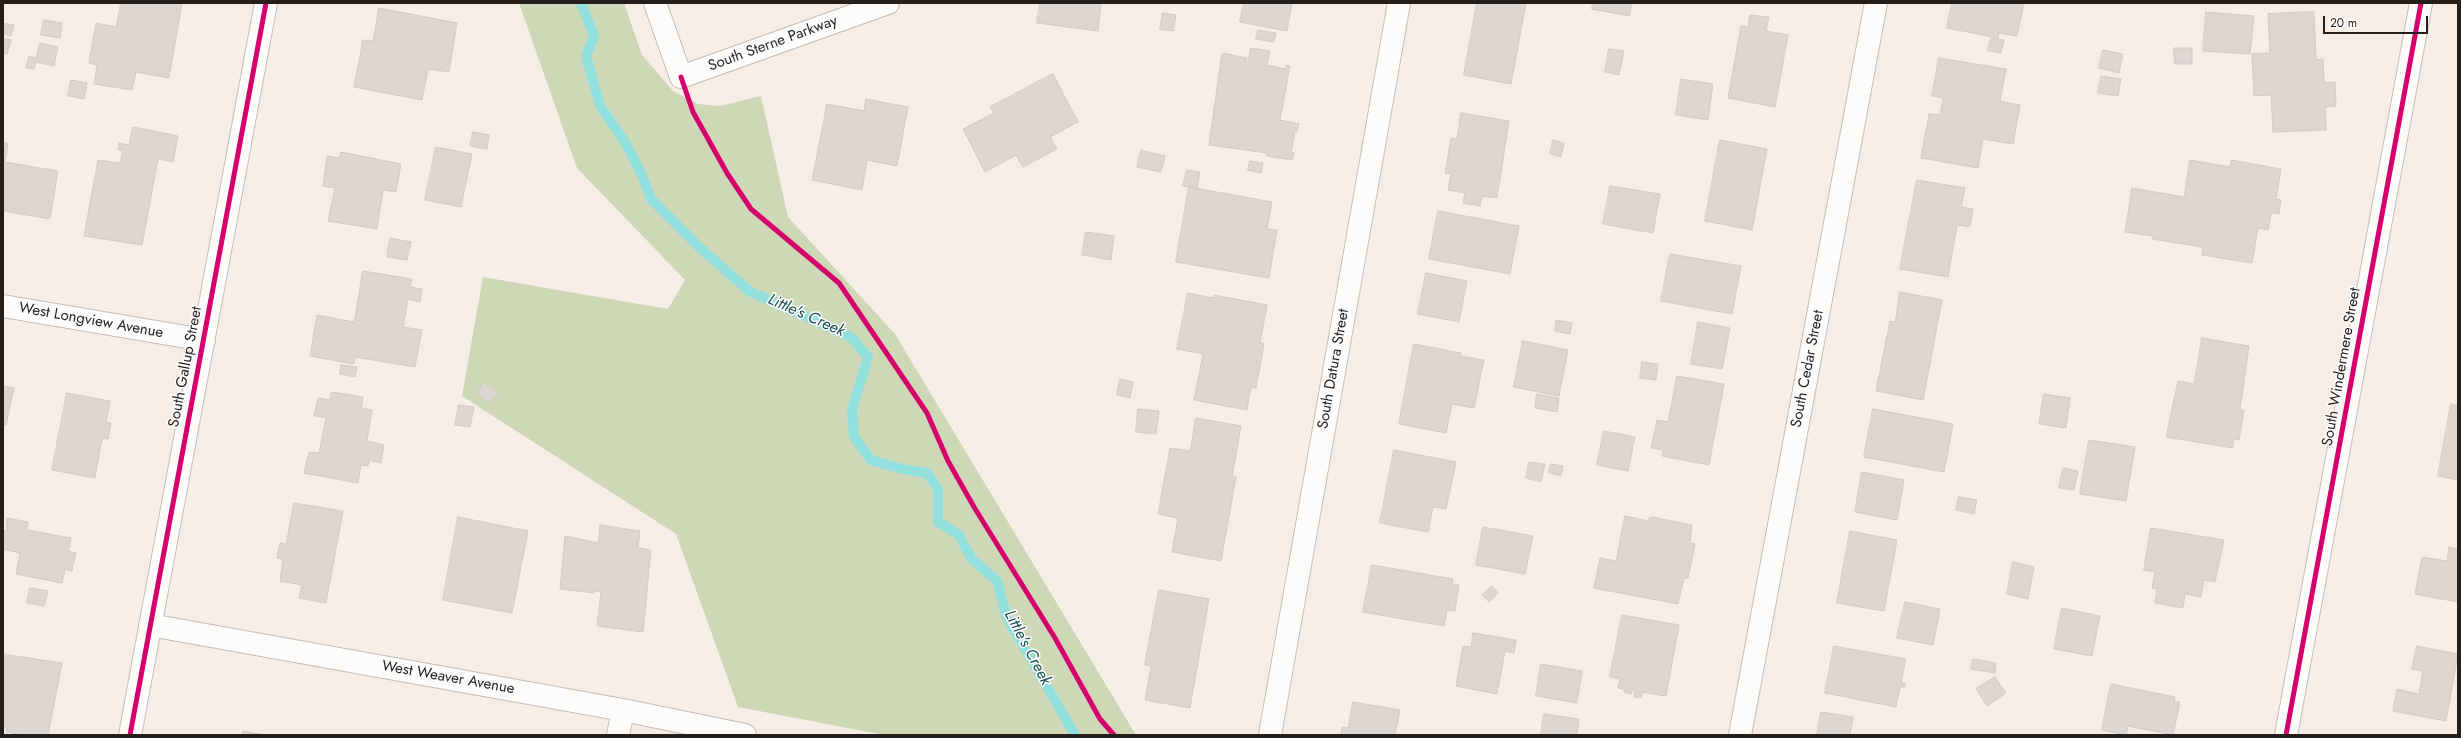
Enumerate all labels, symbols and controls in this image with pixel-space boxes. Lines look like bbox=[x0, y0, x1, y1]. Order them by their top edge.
scale bar bbox=[2325, 8, 2430, 34]
street label: South Sterne Parkway bbox=[706, 12, 840, 76]
text: 20 m bbox=[2330, 14, 2357, 32]
street label: South Windermere Street bbox=[2319, 286, 2365, 448]
water label: Little's Creek bbox=[765, 291, 847, 341]
street label: West Longview Avenue bbox=[17, 299, 165, 343]
street label: South Gallup Street bbox=[165, 305, 207, 429]
street label: South Datura Street bbox=[1315, 307, 1353, 431]
street label: South Cedar Street bbox=[1788, 309, 1828, 429]
water label: Little's Creek bbox=[999, 607, 1055, 689]
street label: West Weaver Avenue bbox=[380, 657, 516, 699]

